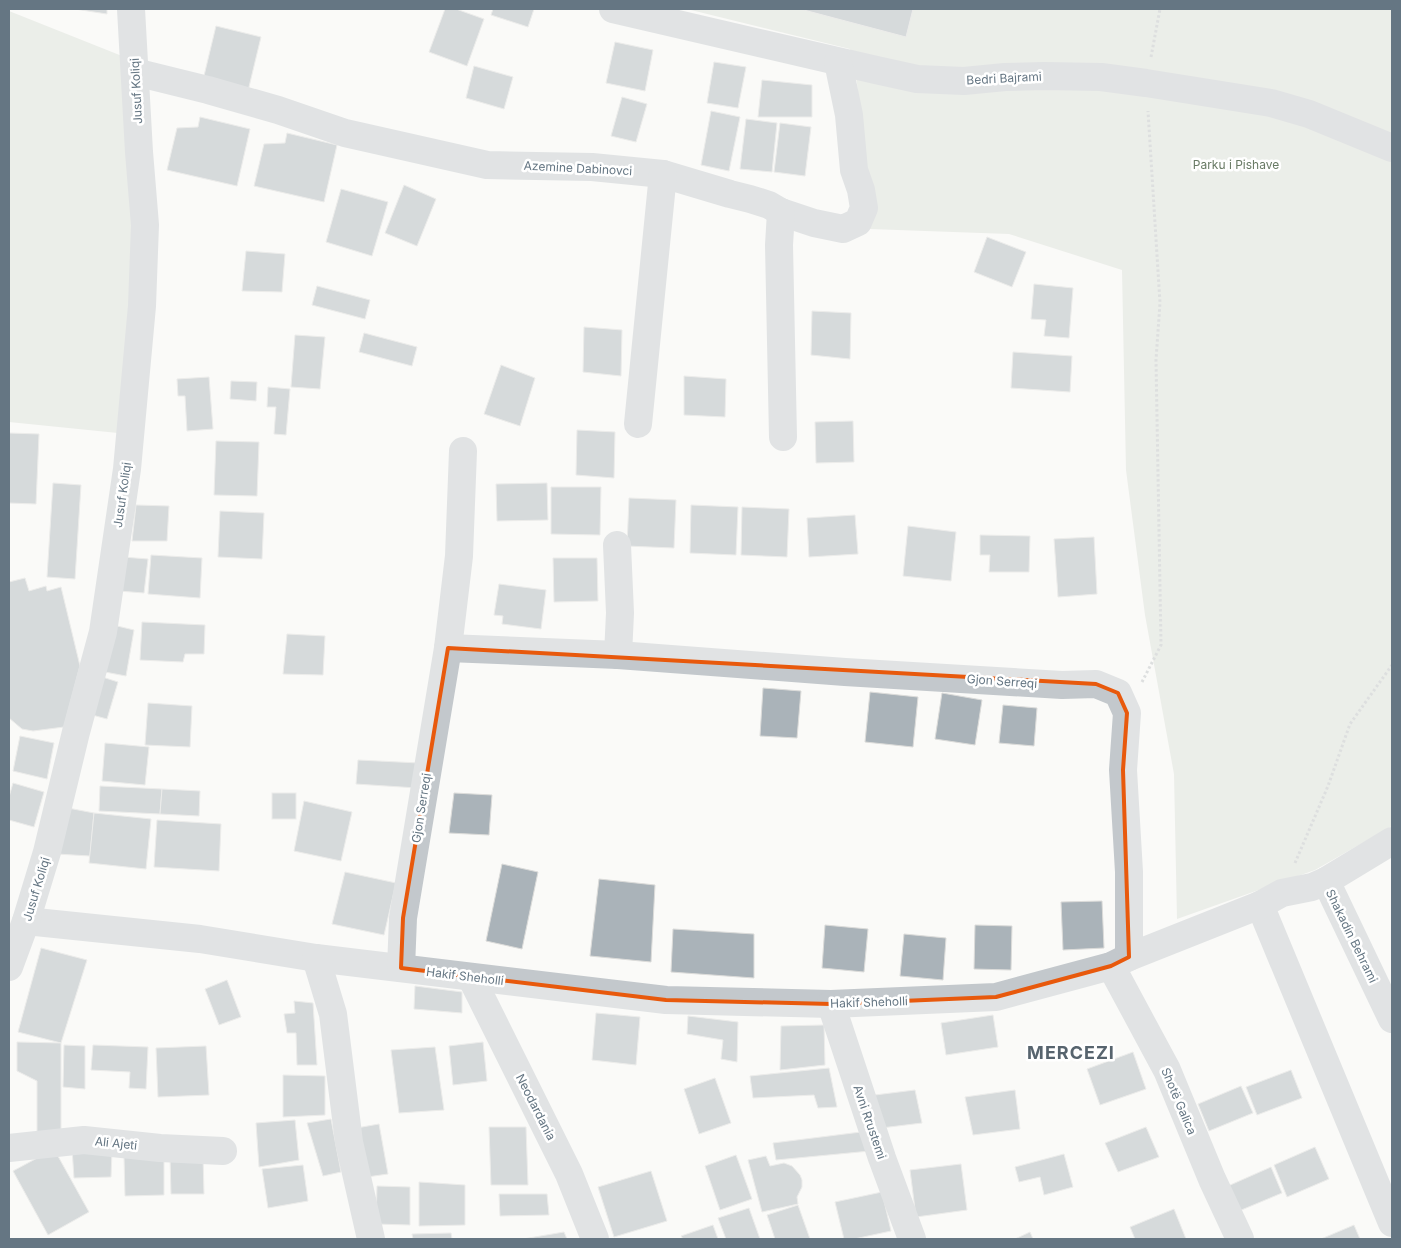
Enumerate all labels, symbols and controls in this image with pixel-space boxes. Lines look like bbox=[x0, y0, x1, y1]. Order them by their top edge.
street label: Jusuf Koliqi bbox=[127, 58, 145, 124]
street label: Bedri Bajrami bbox=[966, 69, 1042, 87]
park label: Parku i Pishave bbox=[1193, 157, 1279, 172]
street label: Azemine Dabinovci bbox=[523, 158, 633, 178]
street label: Jusuf Koliqi bbox=[110, 461, 134, 529]
street label: Gjon Serreqi bbox=[966, 671, 1038, 691]
street label: Gjon Serreqi bbox=[408, 772, 434, 844]
street label: Jusuf Koliqi bbox=[19, 855, 53, 923]
street label: Shakadin Behrami bbox=[1323, 887, 1381, 985]
street label: Hakif Sheholli bbox=[425, 964, 505, 988]
street label: Hakif Sheholli bbox=[830, 993, 908, 1011]
district label: MERCEZI bbox=[1027, 1042, 1115, 1063]
street label: Shotë Galica bbox=[1158, 1065, 1200, 1137]
street label: Neodardania bbox=[513, 1071, 559, 1143]
street label: Avni Rrustemi bbox=[850, 1083, 890, 1161]
street label: Ali Ajeti bbox=[94, 1133, 138, 1153]

